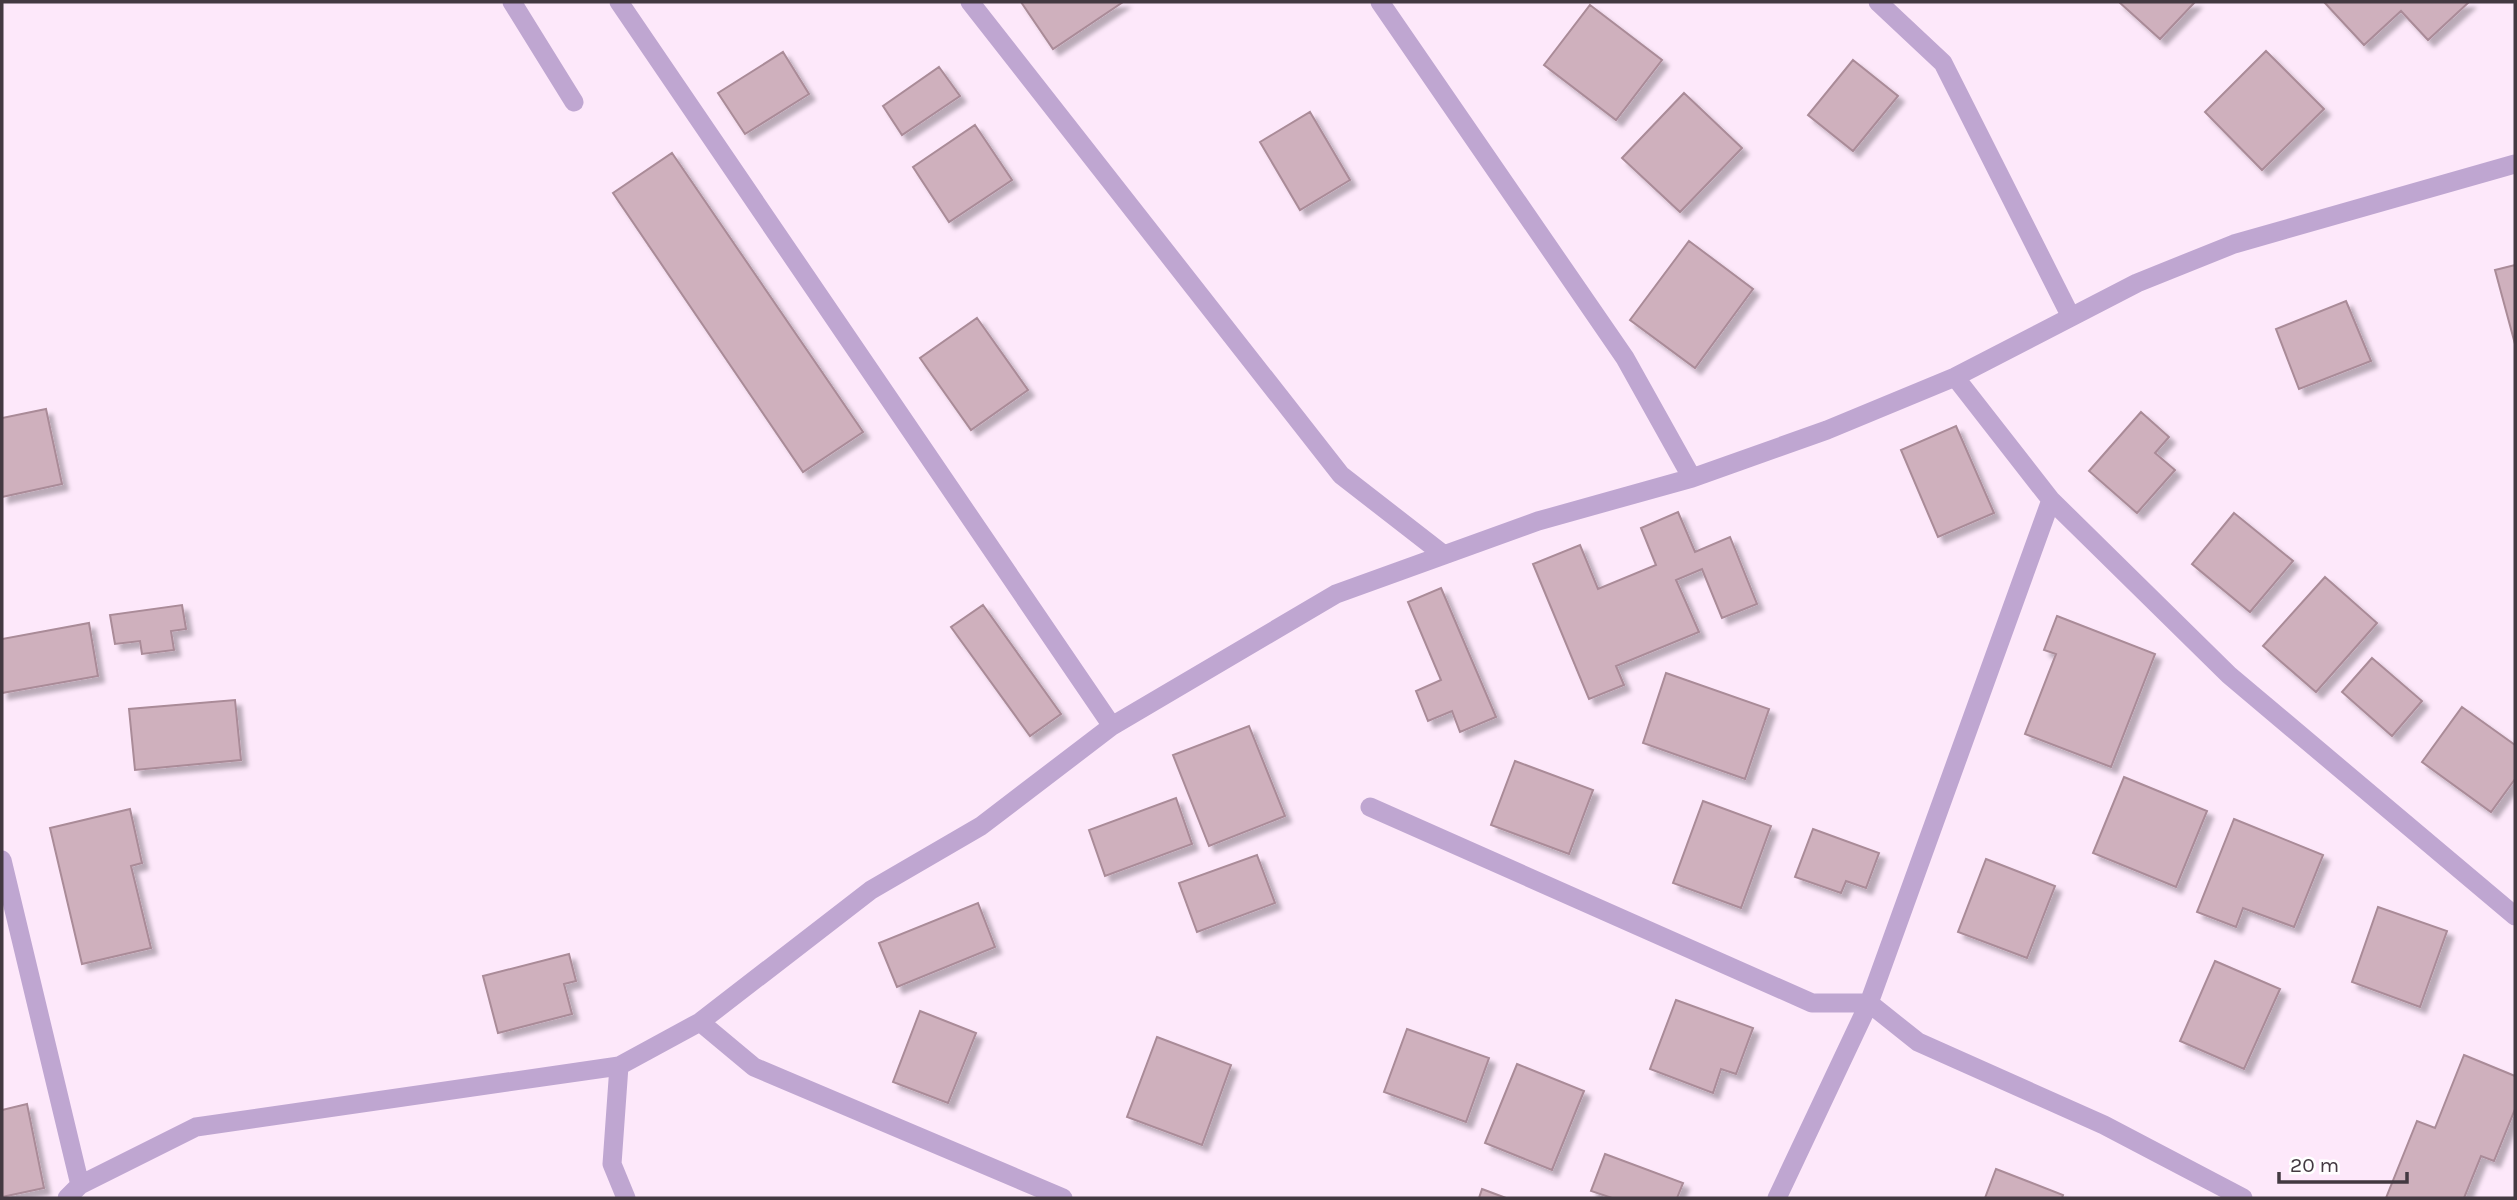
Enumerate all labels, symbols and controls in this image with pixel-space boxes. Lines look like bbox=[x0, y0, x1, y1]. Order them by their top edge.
scale bar bbox=[2279, 1140, 2407, 1184]
text: 20 m bbox=[2290, 1153, 2339, 1177]

